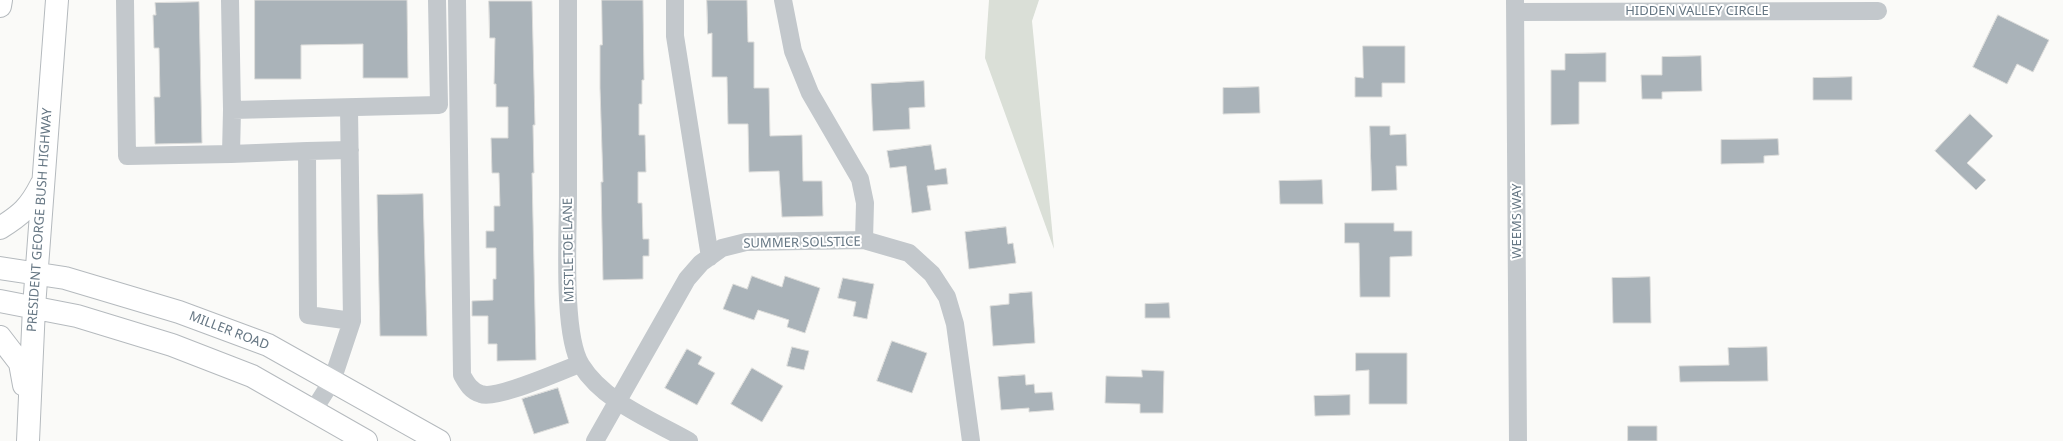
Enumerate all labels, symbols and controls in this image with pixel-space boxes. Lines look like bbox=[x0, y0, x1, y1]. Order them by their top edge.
street label: HIDDEN VALLEY CIRCLE bbox=[1625, 3, 1769, 19]
street label: PRESIDENT GEORGE BUSH HIGHWAY bbox=[24, 107, 56, 333]
street label: WEEMS WAY bbox=[1509, 183, 1525, 259]
street label: MISTLETOE LANE bbox=[560, 198, 578, 302]
street label: SUMMER SOLSTICE bbox=[743, 234, 861, 252]
street label: MILLER ROAD bbox=[187, 309, 271, 353]

